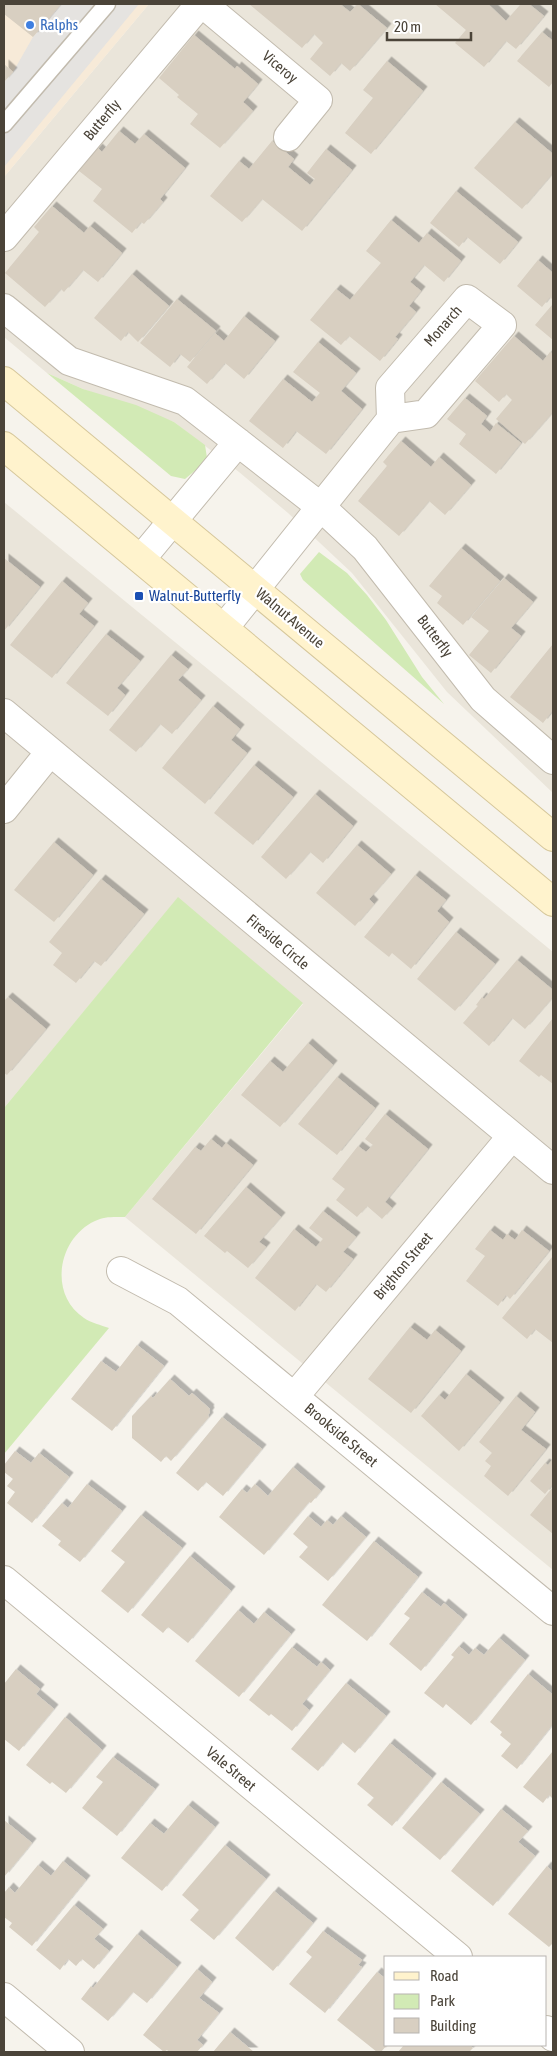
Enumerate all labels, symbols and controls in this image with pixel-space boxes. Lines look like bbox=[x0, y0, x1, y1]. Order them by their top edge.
scale bar bbox=[387, 10, 471, 42]
place label: Ralphs bbox=[40, 16, 78, 33]
text: 20 m bbox=[394, 18, 421, 35]
marker: Ralphs bbox=[24, 19, 36, 31]
street label: Viceroy bbox=[259, 47, 301, 86]
street label: Butterfly bbox=[80, 96, 124, 144]
street label: Monarch bbox=[420, 302, 465, 350]
street label: Walnut Avenue bbox=[253, 584, 328, 651]
place label: Walnut-Butterfly bbox=[149, 587, 241, 604]
marker: Walnut-Butterfly bbox=[133, 590, 145, 602]
street label: Butterfly bbox=[414, 611, 457, 660]
street label: Fireside Circle bbox=[244, 911, 313, 973]
street label: Brighton Street bbox=[370, 1229, 436, 1303]
street label: Brookside Street bbox=[301, 1399, 381, 1470]
street label: Vale Street bbox=[203, 1743, 260, 1794]
legend bbox=[384, 1956, 547, 2046]
text: Road bbox=[430, 1967, 459, 1984]
text: Park bbox=[430, 1992, 455, 2009]
text: Building bbox=[430, 2017, 476, 2034]

